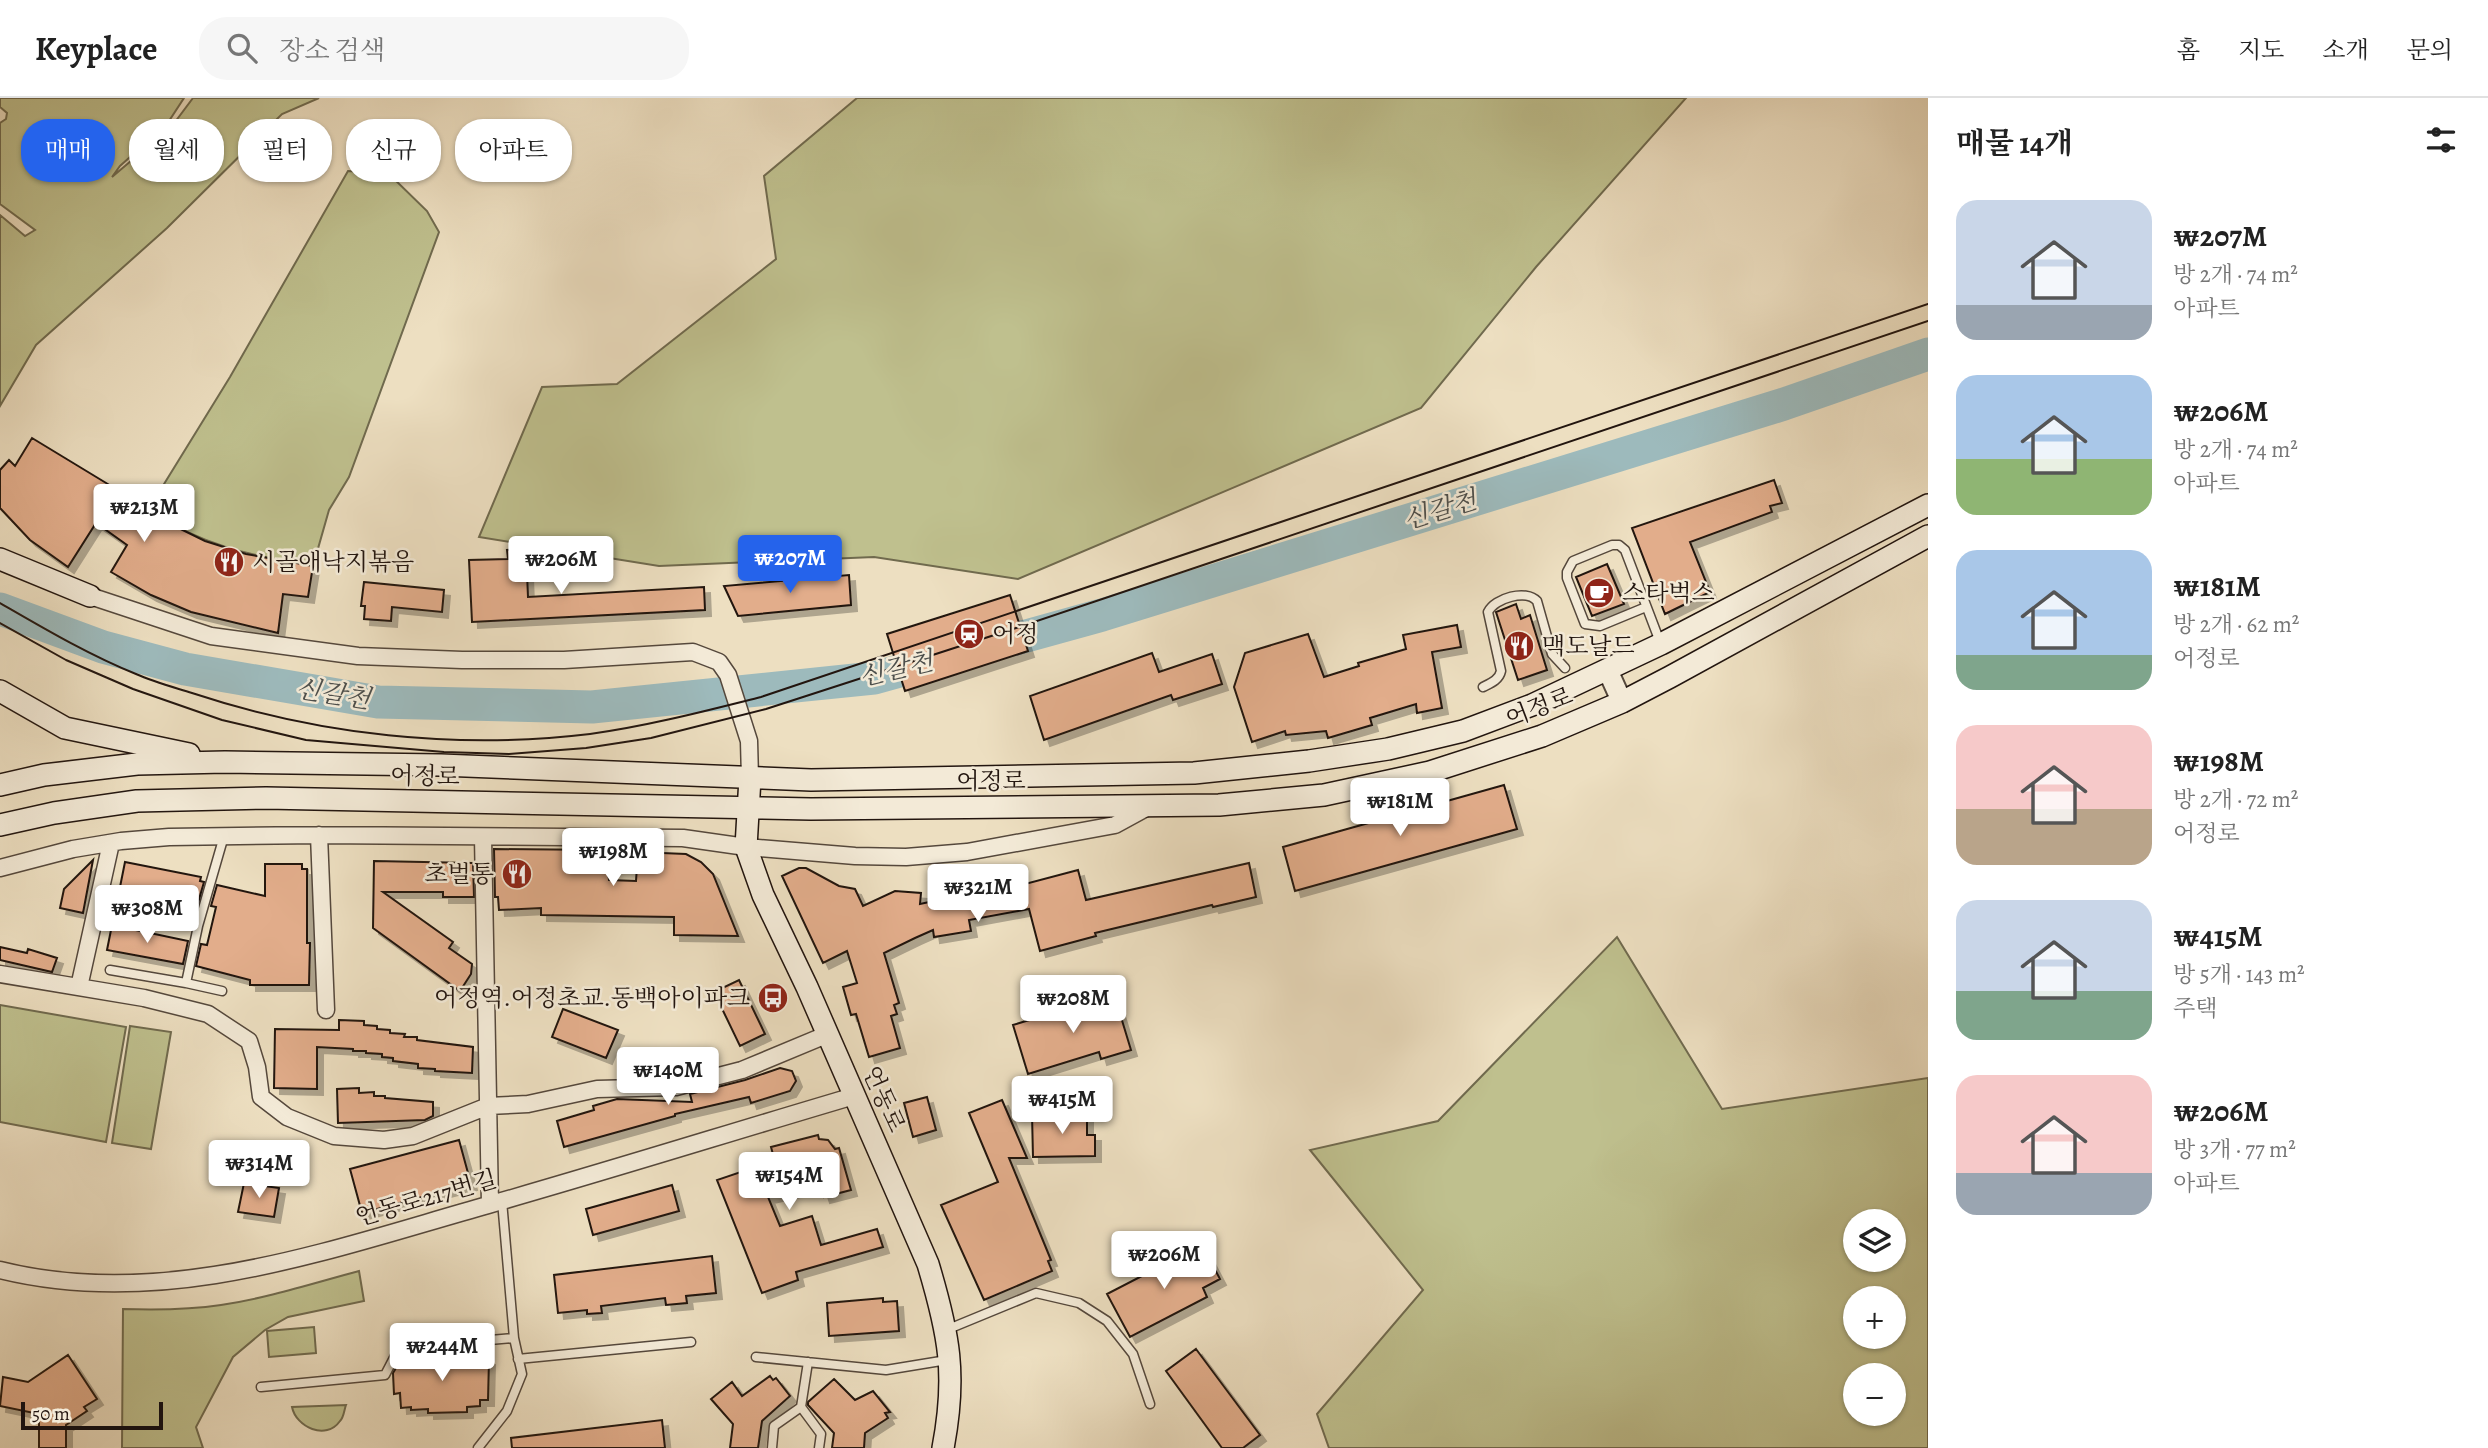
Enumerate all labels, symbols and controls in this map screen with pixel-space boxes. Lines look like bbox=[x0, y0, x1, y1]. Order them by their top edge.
search box bbox=[199, 17, 689, 80]
text: Keyplace bbox=[35, 26, 157, 71]
icon: search bbox=[223, 29, 261, 67]
text: 장소 검색 bbox=[279, 33, 385, 68]
text: 홈 bbox=[2177, 34, 2200, 66]
text: 지도 bbox=[2238, 34, 2284, 66]
text: 소개 bbox=[2322, 34, 2369, 66]
text: 문의 bbox=[2407, 34, 2453, 66]
chip: 매매 bbox=[21, 119, 115, 182]
chip: 월세 bbox=[129, 119, 224, 182]
chip: 필터 bbox=[238, 119, 332, 182]
chip: 신규 bbox=[346, 119, 441, 182]
chip: 아파트 bbox=[455, 119, 572, 182]
icon: filters bbox=[2422, 121, 2460, 159]
text: 매물 14개 bbox=[1956, 123, 2073, 163]
text: ₩207M bbox=[2173, 216, 2267, 256]
icon: home bbox=[2012, 228, 2096, 312]
text: 방 2개 · 74 m² bbox=[2173, 259, 2298, 290]
text: 아파트 bbox=[2173, 293, 2240, 324]
text: ₩206M bbox=[2173, 391, 2269, 431]
icon: home bbox=[2012, 403, 2096, 487]
text: 방 2개 · 74 m² bbox=[2173, 434, 2298, 465]
text: 아파트 bbox=[2173, 468, 2240, 499]
water label: 신갈천 bbox=[1399, 482, 1483, 538]
pin: ₩213M bbox=[95, 484, 193, 544]
text: ₩213M bbox=[109, 491, 179, 522]
pin: ₩206M bbox=[512, 536, 610, 596]
pin: ₩207M bbox=[741, 536, 839, 595]
text: ₩207M bbox=[754, 542, 826, 573]
text: ₩206M bbox=[524, 543, 598, 574]
restaurant icon: 시골애낙지볶음 bbox=[212, 545, 246, 579]
place label: 시골애낙지볶음 bbox=[252, 546, 414, 578]
text: ₩181M bbox=[2173, 566, 2261, 606]
cafe icon: 스타벅스 bbox=[1582, 576, 1616, 610]
place label: 스타벅스 bbox=[1622, 577, 1715, 609]
icon: home bbox=[2012, 578, 2096, 662]
text: 방 2개 · 62 m² bbox=[2173, 609, 2299, 640]
station icon: 어정 bbox=[952, 617, 986, 651]
place label: 어정 bbox=[992, 618, 1038, 650]
restaurant icon: 맥도날드 bbox=[1502, 629, 1536, 663]
place label: 맥도날드 bbox=[1542, 630, 1635, 662]
water label: 신갈천 bbox=[855, 643, 938, 695]
text: 어정로 bbox=[2173, 643, 2240, 674]
water label: 신갈천 bbox=[293, 671, 375, 717]
street label: 어정로 bbox=[1501, 680, 1577, 734]
text: ₩198M bbox=[2173, 741, 2264, 781]
icon: home bbox=[2012, 753, 2096, 837]
street label: 어정로 bbox=[390, 759, 460, 793]
street label: 어정로 bbox=[956, 765, 1026, 797]
pin: ₩181M bbox=[1351, 778, 1449, 838]
text: 방 2개 · 72 m² bbox=[2173, 784, 2298, 815]
text: ₩181M bbox=[1366, 785, 1434, 816]
text: 어정로 bbox=[2173, 818, 2240, 849]
pin: ₩198M bbox=[564, 828, 662, 888]
text: ₩198M bbox=[578, 835, 648, 866]
restaurant icon: 초벌통 bbox=[500, 857, 534, 891]
place label: 초벌통 bbox=[424, 858, 494, 890]
pin: ₩321M bbox=[929, 864, 1027, 924]
text: ₩321M bbox=[943, 871, 1013, 902]
pin: ₩308M bbox=[98, 886, 196, 945]
text: ₩308M bbox=[111, 892, 183, 923]
text: ₩415M bbox=[2173, 916, 2263, 956]
icon: home bbox=[2012, 928, 2096, 1012]
text: 방 5개 · 143 m² bbox=[2173, 959, 2305, 990]
pin: ₩208M bbox=[1024, 976, 1122, 1035]
bus stop icon: 어정역.어정초교.동백아이파크 bbox=[756, 981, 790, 1015]
place label: 어정역.어정초교.동백아이파크 bbox=[434, 982, 750, 1014]
text: ₩208M bbox=[1036, 982, 1110, 1013]
text: 주택 bbox=[2173, 993, 2217, 1024]
pin: ₩140M bbox=[619, 1048, 717, 1107]
text: ₩140M bbox=[633, 1054, 703, 1085]
street label: 언동로 bbox=[855, 1061, 913, 1137]
pin: ₩415M bbox=[1013, 1076, 1111, 1136]
text: ₩415M bbox=[1028, 1083, 1096, 1114]
text: ₩206M bbox=[2173, 1091, 2269, 1131]
icon: home bbox=[2012, 1103, 2096, 1187]
text: 방 3개 · 77 m² bbox=[2173, 1134, 2296, 1165]
pin: ₩314M bbox=[210, 1140, 308, 1200]
text: ₩314M bbox=[225, 1147, 293, 1178]
pin: ₩154M bbox=[740, 1152, 838, 1212]
text: ₩154M bbox=[755, 1159, 823, 1190]
street label: 언동로217번길 bbox=[352, 1163, 500, 1233]
text: 아파트 bbox=[2173, 1168, 2240, 1199]
map controls bbox=[1843, 1209, 1906, 1426]
button: layers bbox=[1843, 1209, 1906, 1272]
pin: ₩206M bbox=[1115, 1232, 1213, 1291]
text: ₩206M bbox=[1127, 1238, 1201, 1269]
button: + bbox=[1843, 1286, 1906, 1349]
pin: ₩244M bbox=[393, 1324, 491, 1383]
text: ₩244M bbox=[406, 1330, 478, 1361]
button: − bbox=[1843, 1363, 1906, 1426]
scale bar bbox=[21, 1399, 163, 1431]
text: 50 m bbox=[32, 1401, 70, 1427]

